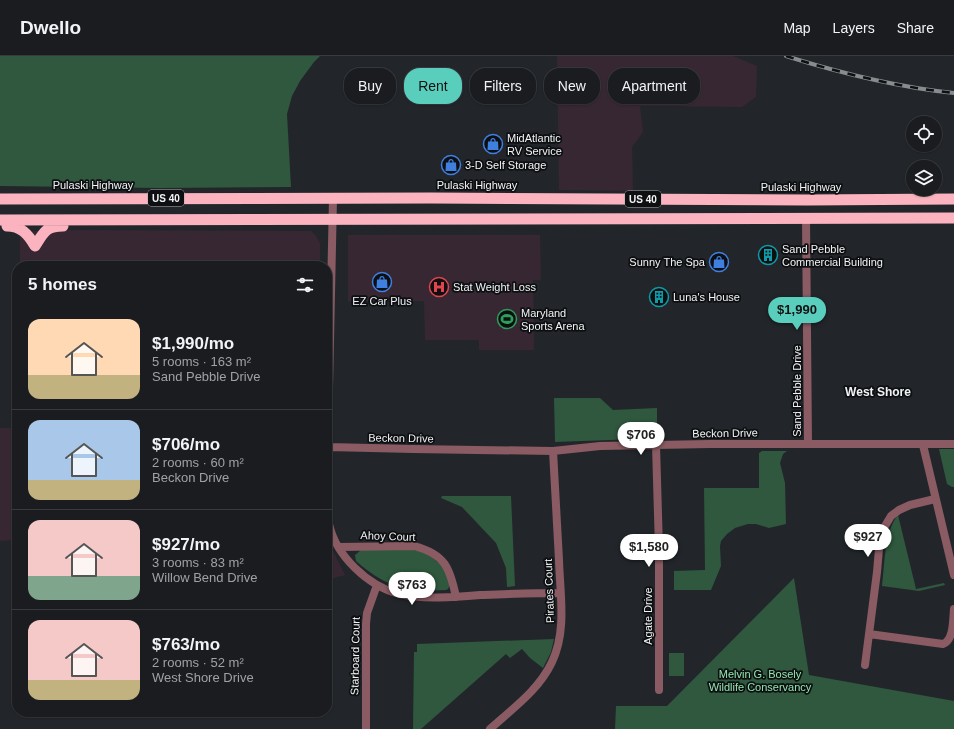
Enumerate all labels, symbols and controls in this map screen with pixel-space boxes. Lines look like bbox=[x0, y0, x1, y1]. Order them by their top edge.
text: Dwello bbox=[20, 17, 81, 38]
text: Map bbox=[783, 20, 811, 36]
text: Layers bbox=[833, 20, 875, 36]
text: Share bbox=[897, 20, 934, 36]
chip: Buy bbox=[344, 68, 396, 104]
chip: Rent bbox=[404, 68, 462, 104]
chip: Filters bbox=[470, 68, 536, 104]
chip: New bbox=[544, 68, 600, 104]
chip: Apartment bbox=[608, 68, 700, 104]
map controls bbox=[906, 116, 942, 196]
button: locate bbox=[906, 116, 942, 152]
place label: MidAtlantic RV Service bbox=[507, 132, 562, 157]
shop icon: MidAtlantic RV Service bbox=[482, 133, 504, 155]
shop icon: 3-D Self Storage bbox=[440, 154, 462, 176]
place label: 3-D Self Storage bbox=[465, 159, 546, 171]
button: layers bbox=[906, 160, 942, 196]
street label: Pulaski Highway bbox=[53, 179, 134, 191]
street label: Pulaski Highway bbox=[437, 179, 518, 191]
street label: Pulaski Highway bbox=[761, 181, 842, 193]
road number: US 40 bbox=[148, 190, 184, 206]
road number: US 40 bbox=[625, 191, 661, 207]
place label: Sand Pebble Commercial Building bbox=[782, 243, 883, 268]
building icon: Sand Pebble Commercial Building bbox=[757, 244, 779, 266]
shop icon: Sunny The Spa bbox=[708, 251, 730, 273]
place label: Sunny The Spa bbox=[629, 256, 706, 268]
shop icon: EZ Car Plus bbox=[371, 271, 393, 293]
icon: filters bbox=[294, 274, 316, 296]
text: 5 homes bbox=[28, 275, 97, 294]
hospital icon: Stat Weight Loss bbox=[428, 276, 450, 298]
place label: Stat Weight Loss bbox=[453, 281, 536, 293]
building icon: Luna's House bbox=[648, 286, 670, 308]
place label: Luna's House bbox=[673, 291, 740, 303]
place label: EZ Car Plus bbox=[352, 295, 412, 307]
pin: $1,990 bbox=[764, 297, 830, 331]
text: $1,990 bbox=[777, 302, 817, 317]
place label: Maryland Sports Arena bbox=[521, 307, 585, 332]
sports icon: Maryland Sports Arena bbox=[496, 308, 518, 330]
text: $1,990/mo bbox=[152, 334, 234, 353]
icon: home bbox=[60, 335, 108, 383]
street label: Sand Pebble Drive bbox=[791, 345, 803, 437]
text: 5 rooms · 163 m² bbox=[152, 354, 251, 369]
text: Sand Pebble Drive bbox=[152, 369, 260, 384]
district label: West Shore bbox=[845, 385, 911, 399]
pin: $706 bbox=[617, 422, 665, 456]
street label: Beckon Drive bbox=[692, 426, 758, 440]
text: $706 bbox=[627, 427, 655, 442]
street label: Beckon Drive bbox=[368, 431, 434, 445]
text: $706/mo bbox=[152, 435, 220, 454]
icon: home bbox=[60, 436, 108, 484]
text: 2 rooms · 60 m² bbox=[152, 455, 244, 470]
text: Beckon Drive bbox=[152, 470, 229, 485]
pin: $927 bbox=[844, 524, 892, 558]
street label: Ahoy Court bbox=[360, 529, 416, 543]
text: $927 bbox=[854, 529, 882, 544]
pin: $1,580 bbox=[616, 534, 682, 568]
text: $927/mo bbox=[152, 535, 220, 554]
icon: home bbox=[60, 536, 108, 584]
text: $1,580 bbox=[629, 539, 669, 554]
text: 3 rooms · 83 m² bbox=[152, 555, 244, 570]
street label: Pirates Court bbox=[542, 559, 556, 623]
text: Willow Bend Drive bbox=[152, 570, 257, 585]
pin: $763 bbox=[388, 572, 436, 606]
text: $763 bbox=[398, 577, 426, 592]
street label: Agate Drive bbox=[642, 587, 654, 645]
street label: Starboard Court bbox=[348, 617, 362, 695]
text: $763/mo bbox=[152, 635, 220, 654]
icon: home bbox=[60, 636, 108, 684]
text: 2 rooms · 52 m² bbox=[152, 655, 244, 670]
park label: Melvin G. Bosely Wildlife Conservancy bbox=[709, 668, 812, 693]
text: West Shore Drive bbox=[152, 670, 254, 685]

